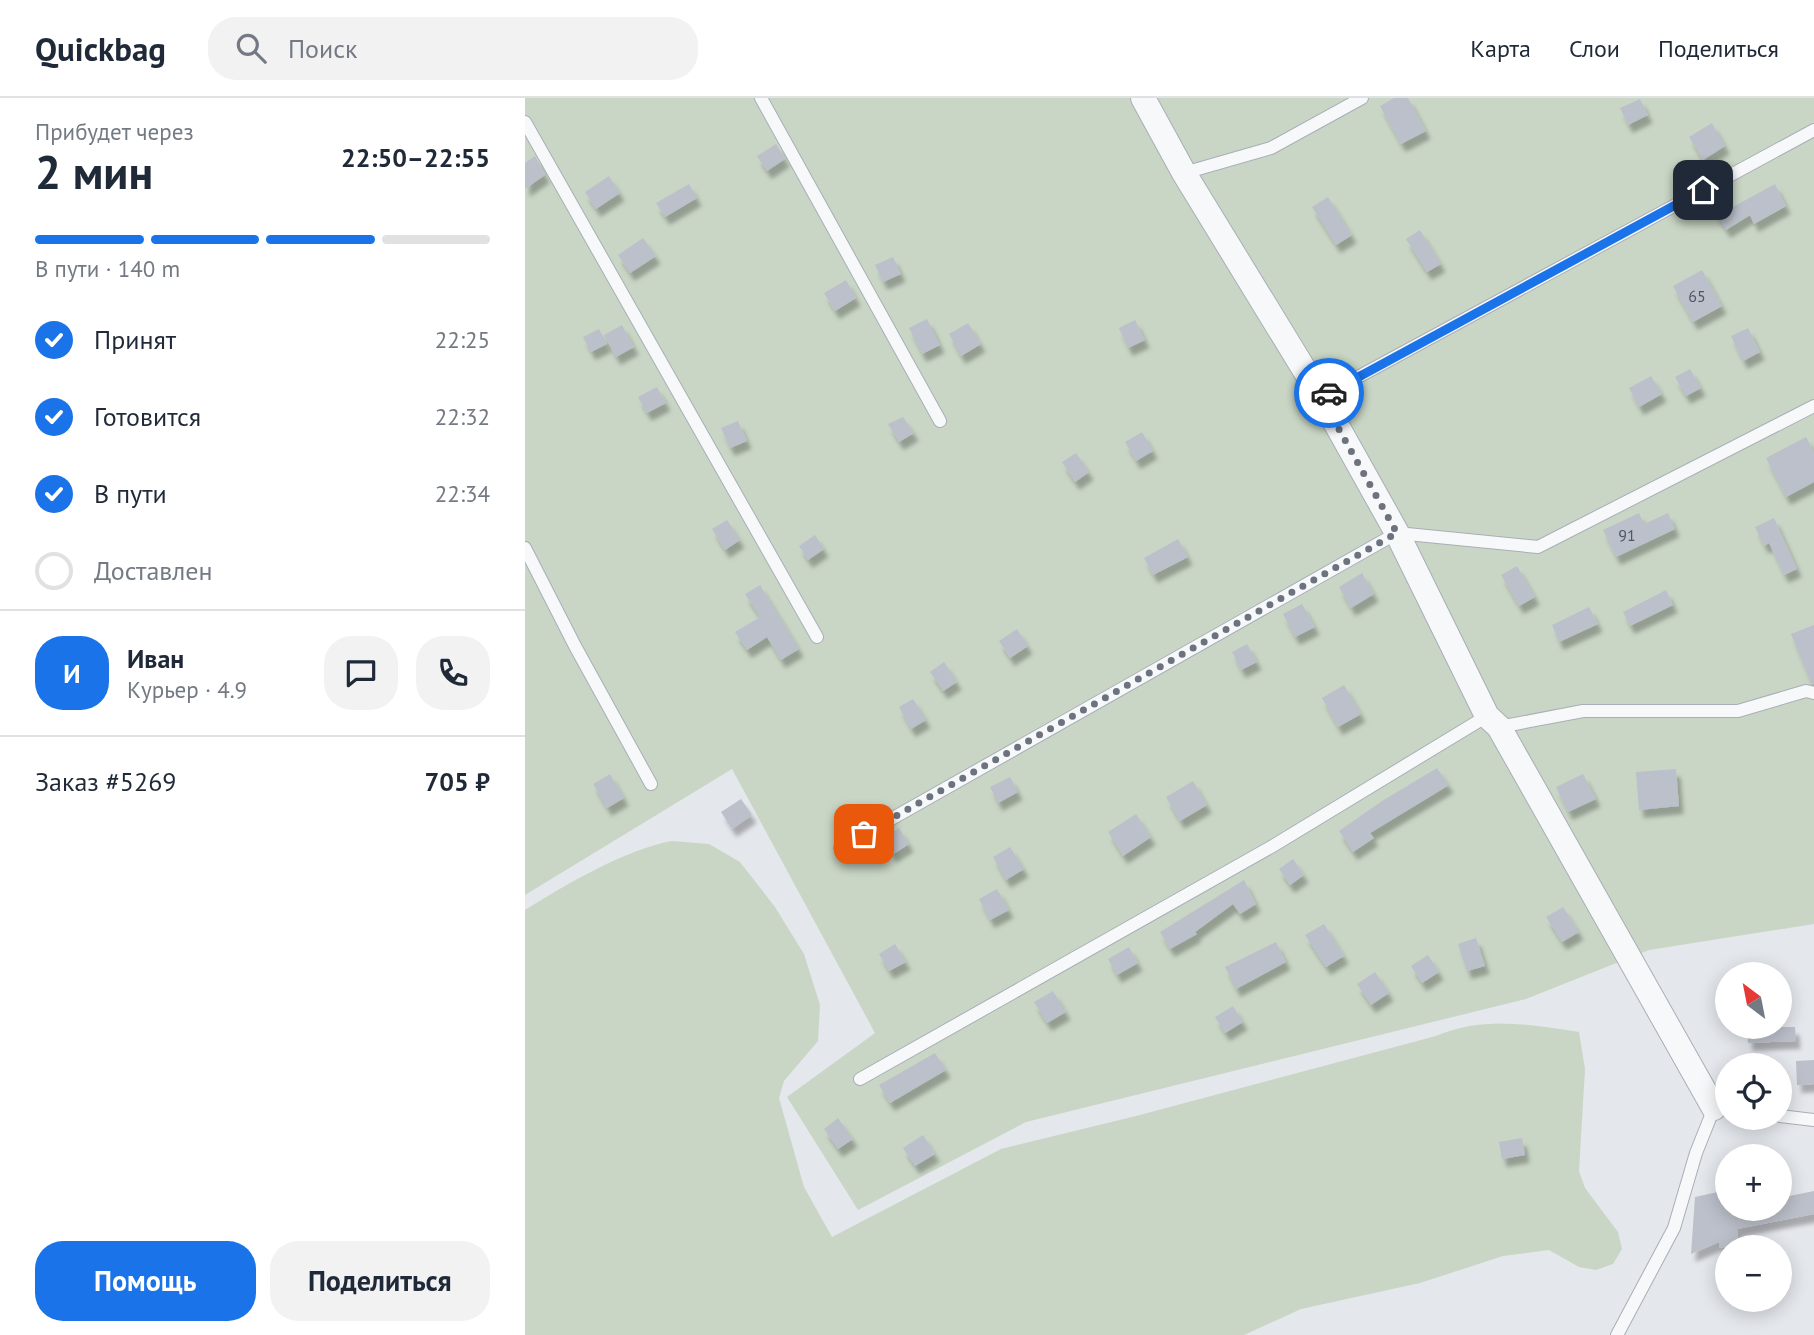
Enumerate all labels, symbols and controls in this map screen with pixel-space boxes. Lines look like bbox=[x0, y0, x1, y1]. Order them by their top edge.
search box bbox=[208, 17, 698, 80]
text: Quickbag bbox=[35, 27, 166, 70]
icon: search bbox=[232, 29, 270, 67]
text: Поиск bbox=[288, 32, 357, 65]
text: Карта bbox=[1470, 33, 1531, 64]
text: Слои bbox=[1569, 33, 1620, 64]
text: Поделиться bbox=[1658, 33, 1779, 64]
text: Прибудет через bbox=[35, 117, 194, 146]
text: 22:50–22:55 bbox=[341, 141, 490, 174]
text: 2 мин bbox=[35, 142, 153, 202]
pin bbox=[1673, 160, 1733, 220]
icon: home bbox=[1684, 171, 1722, 209]
text: В пути · 140 m bbox=[35, 254, 180, 283]
house number: 65 bbox=[1688, 286, 1706, 306]
icon: check bbox=[35, 321, 73, 359]
text: Принят bbox=[94, 323, 176, 356]
text: 22:25 bbox=[435, 325, 490, 354]
courier bbox=[1294, 358, 1364, 428]
icon: car bbox=[1310, 374, 1348, 412]
icon: check bbox=[35, 398, 73, 436]
text: Готовится bbox=[94, 400, 201, 433]
text: 22:32 bbox=[435, 402, 490, 431]
icon: check bbox=[35, 475, 73, 513]
text: В пути bbox=[94, 477, 167, 510]
text: 22:34 bbox=[435, 479, 490, 508]
house number: 91 bbox=[1618, 525, 1636, 545]
text: Доставлен bbox=[94, 554, 213, 587]
button: chat bbox=[324, 636, 398, 710]
button: phone bbox=[416, 636, 490, 710]
text: Иван bbox=[127, 642, 184, 675]
text: И bbox=[63, 657, 81, 690]
text: Курьер · 4.9 bbox=[127, 675, 247, 704]
text: Заказ #5269 bbox=[35, 765, 177, 798]
text: 705 ₽ bbox=[424, 765, 490, 798]
pin bbox=[834, 804, 894, 864]
icon: bag bbox=[845, 815, 883, 853]
north arrow bbox=[1715, 962, 1792, 1040]
map controls bbox=[1715, 962, 1792, 1312]
button: locate bbox=[1715, 1053, 1792, 1130]
button: + bbox=[1715, 1144, 1792, 1221]
button: − bbox=[1715, 1235, 1792, 1312]
button: Помощь bbox=[35, 1241, 256, 1321]
button: Поделиться bbox=[270, 1241, 490, 1321]

